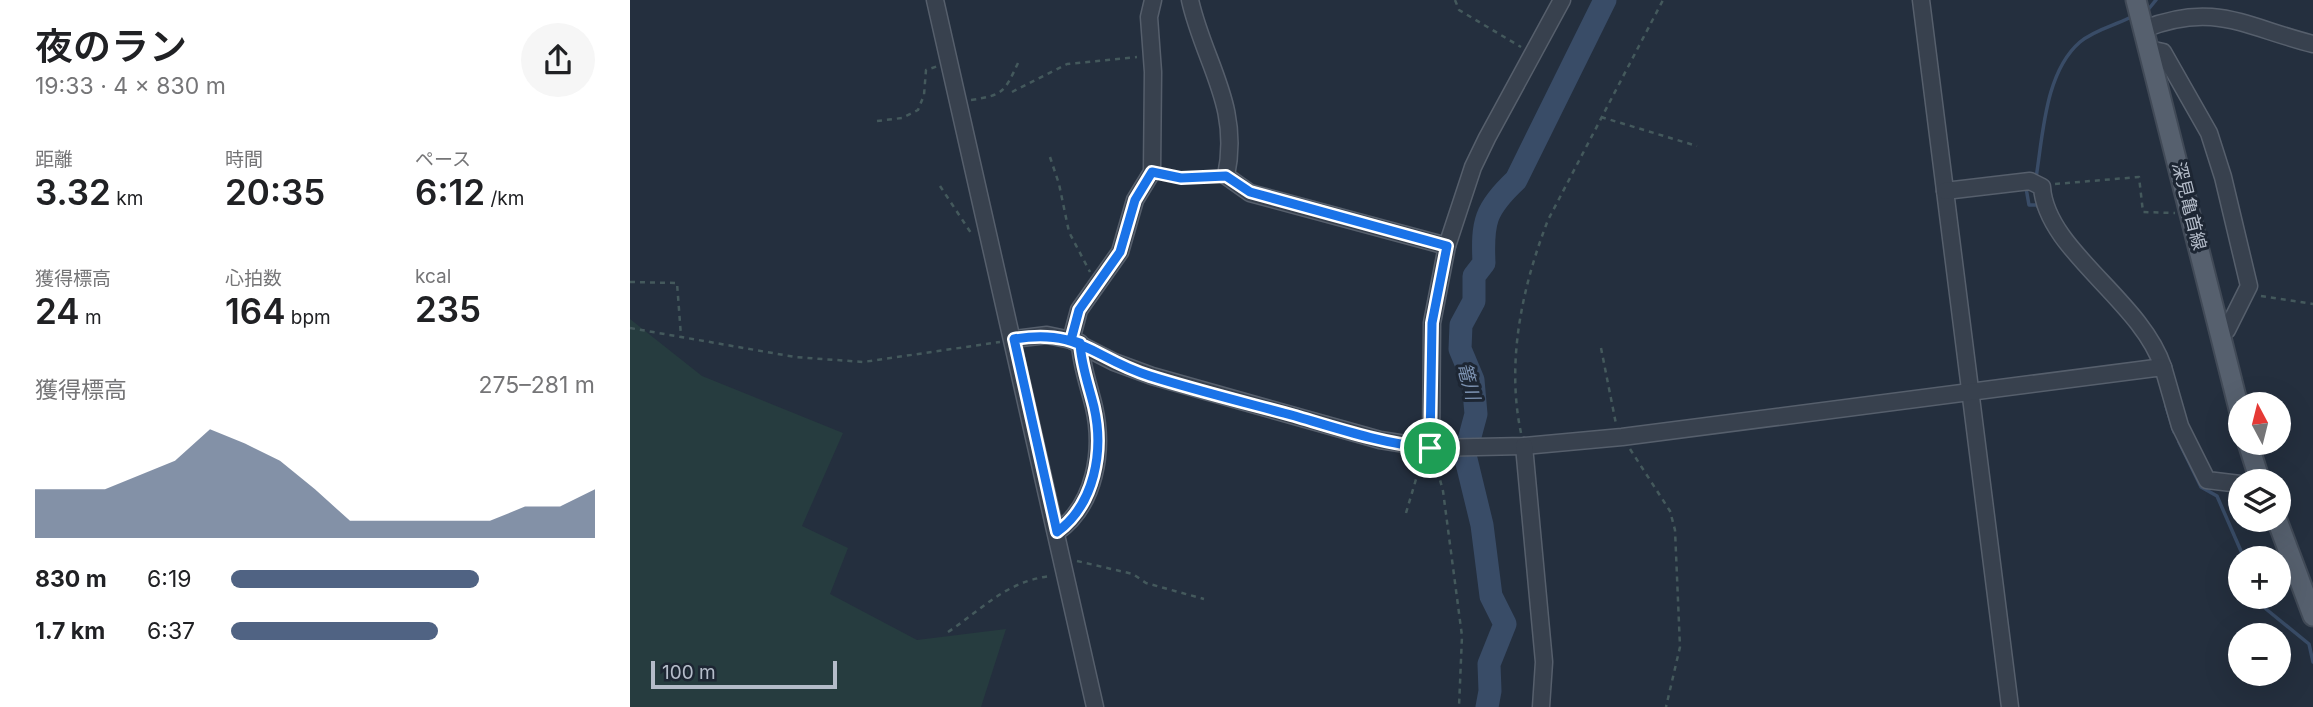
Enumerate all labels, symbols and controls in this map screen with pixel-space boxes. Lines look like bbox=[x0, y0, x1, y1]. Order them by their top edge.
text: 夜のラン bbox=[35, 23, 187, 69]
button: share bbox=[521, 23, 595, 97]
text: 19:33 · 4 × 830 m bbox=[35, 72, 226, 100]
text: 距離 bbox=[35, 148, 73, 171]
text: 時間 bbox=[225, 148, 263, 171]
text: ペース bbox=[415, 148, 471, 171]
street label: 深見亀首線 bbox=[2168, 160, 2211, 252]
text: 3.32 bbox=[35, 171, 111, 213]
text: 20:35 bbox=[225, 171, 325, 213]
text: 6:12 bbox=[415, 171, 485, 213]
text: km bbox=[111, 187, 143, 210]
text: /km bbox=[485, 187, 524, 210]
text: kcal bbox=[415, 265, 451, 288]
text: 獲得標高 bbox=[35, 267, 111, 290]
text: 心拍数 bbox=[225, 267, 282, 290]
text: 235 bbox=[415, 288, 481, 330]
text: 24 bbox=[35, 290, 80, 332]
text: 164 bbox=[225, 290, 286, 332]
text: m bbox=[80, 306, 102, 329]
text: bpm bbox=[286, 306, 331, 329]
water label: 篭川 bbox=[1452, 360, 1485, 404]
text: 275–281 m bbox=[478, 371, 595, 399]
text: 獲得標高 bbox=[35, 376, 127, 404]
north arrow bbox=[2228, 392, 2291, 455]
map controls bbox=[2228, 392, 2291, 686]
pin bbox=[1400, 418, 1460, 478]
icon: arrive bbox=[1411, 429, 1449, 467]
button: layers bbox=[2228, 469, 2291, 532]
button: + bbox=[2228, 546, 2291, 609]
text: 830 m bbox=[35, 565, 107, 593]
text: 6:19 bbox=[147, 565, 192, 593]
text: 1.7 km bbox=[35, 617, 105, 645]
text: 6:37 bbox=[147, 617, 195, 645]
button: − bbox=[2228, 623, 2291, 686]
scale bar bbox=[651, 658, 836, 690]
text: 100 m bbox=[662, 661, 716, 684]

